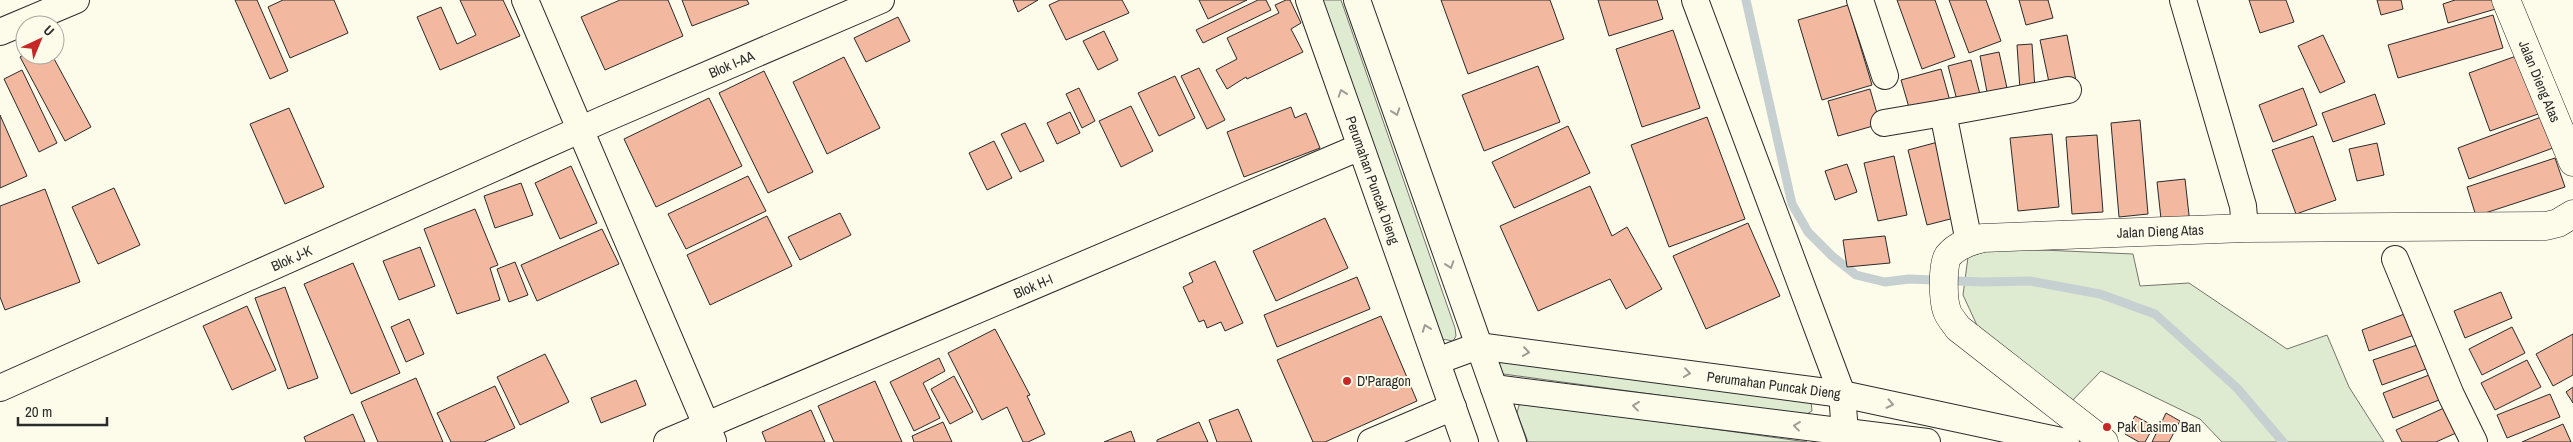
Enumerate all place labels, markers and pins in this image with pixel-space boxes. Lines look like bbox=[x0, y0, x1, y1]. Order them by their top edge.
place label: D'Paragon bbox=[1357, 372, 1411, 390]
marker: D'Paragon bbox=[1341, 375, 1353, 387]
place label: Pak Lasimo Ban bbox=[2117, 418, 2201, 436]
marker: Pak Lasimo Ban bbox=[2101, 421, 2113, 433]

